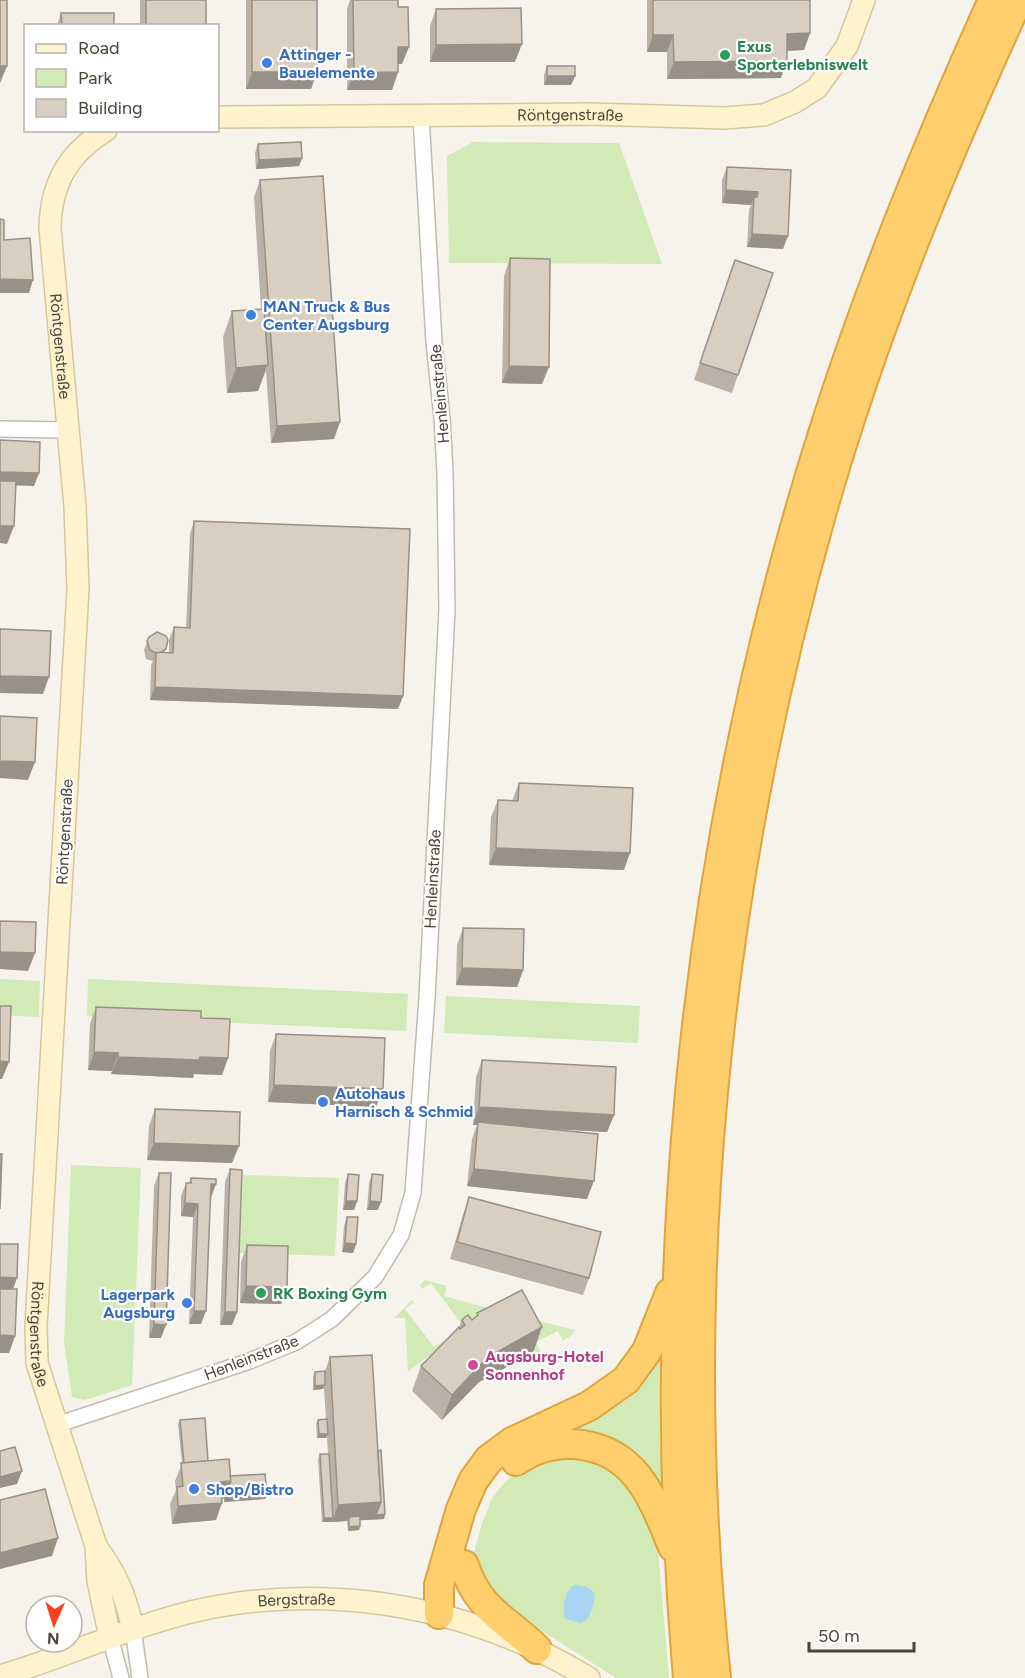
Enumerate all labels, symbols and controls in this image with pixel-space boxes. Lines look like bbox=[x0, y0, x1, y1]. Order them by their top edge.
legend bbox=[24, 24, 219, 132]
text: Road bbox=[78, 37, 119, 59]
place label: Exus Sporterlebniswelt bbox=[737, 37, 868, 74]
place label: Attinger - Bauelemente bbox=[279, 45, 375, 82]
marker: Exus Sporterlebniswelt bbox=[718, 48, 732, 62]
marker: Attinger - Bauelemente bbox=[260, 56, 274, 70]
text: Park bbox=[78, 67, 113, 89]
text: Building bbox=[78, 97, 143, 119]
street label: Röntgenstraße bbox=[517, 105, 624, 125]
street label: Röntgenstraße bbox=[46, 292, 74, 400]
place label: MAN Truck & Bus Center Augsburg bbox=[263, 297, 390, 334]
marker: MAN Truck & Bus Center Augsburg bbox=[244, 308, 258, 322]
street label: Henleinstraße bbox=[426, 343, 453, 444]
street label: Röntgenstraße bbox=[52, 778, 77, 886]
street label: Henleinstraße bbox=[420, 829, 445, 929]
place label: Autohaus Harnisch & Schmid bbox=[335, 1084, 473, 1121]
marker: Autohaus Harnisch & Schmid bbox=[316, 1095, 330, 1109]
street label: Röntgenstraße bbox=[26, 1281, 53, 1389]
place label: RK Boxing Gym bbox=[273, 1284, 387, 1303]
place label: Lagerpark Augsburg bbox=[101, 1285, 175, 1322]
marker: RK Boxing Gym bbox=[254, 1286, 268, 1300]
marker: Lagerpark Augsburg bbox=[180, 1296, 194, 1310]
street label: Henleinstraße bbox=[201, 1331, 301, 1384]
place label: Augsburg-Hotel Sonnenhof bbox=[485, 1347, 604, 1384]
marker: Augsburg-Hotel Sonnenhof bbox=[466, 1358, 480, 1372]
place label: Shop/Bistro bbox=[206, 1480, 294, 1499]
marker: Shop/Bistro bbox=[187, 1482, 201, 1496]
street label: Bergstraße bbox=[257, 1589, 336, 1611]
north arrow bbox=[24, 1594, 84, 1654]
scale bar bbox=[809, 1615, 914, 1653]
text: 50 m bbox=[818, 1625, 860, 1647]
text: N bbox=[47, 1629, 60, 1648]

